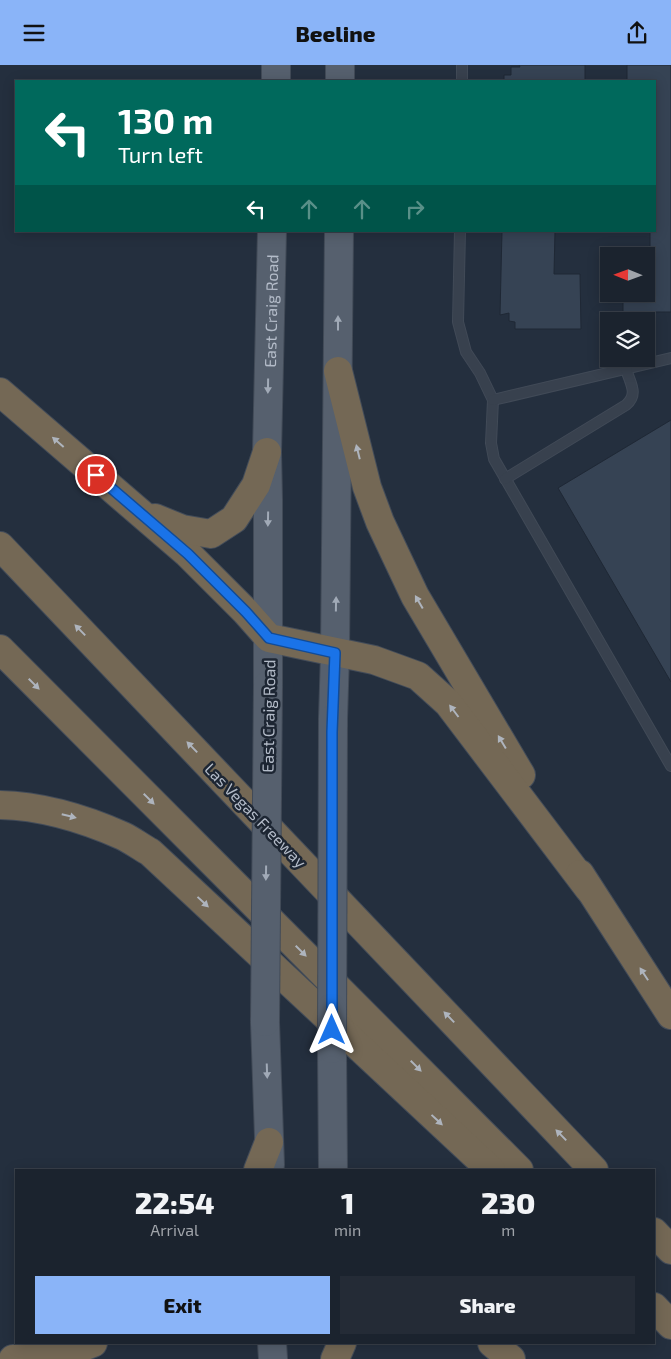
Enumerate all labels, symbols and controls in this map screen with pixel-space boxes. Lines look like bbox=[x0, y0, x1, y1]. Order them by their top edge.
icon: menu bbox=[20, 19, 48, 47]
icon: share bbox=[623, 19, 651, 47]
text: Beeline bbox=[296, 20, 375, 46]
text: 130 m bbox=[118, 99, 213, 141]
icon: left bbox=[35, 100, 100, 165]
text: Turn left bbox=[118, 141, 203, 167]
icon: left bbox=[242, 195, 270, 223]
icon: ahead bbox=[295, 195, 323, 223]
icon: ahead bbox=[348, 195, 376, 223]
icon: right bbox=[401, 195, 429, 223]
north arrow bbox=[600, 247, 655, 303]
map controls bbox=[600, 247, 655, 367]
street label: East Craig Road bbox=[259, 254, 281, 368]
button: layers bbox=[600, 312, 655, 367]
one-way arrow bbox=[334, 314, 342, 330]
one-way arrow bbox=[264, 378, 272, 394]
one-way arrow bbox=[52, 437, 65, 448]
one-way arrow bbox=[354, 445, 362, 460]
pin bbox=[75, 454, 117, 496]
icon: arrive bbox=[82, 461, 110, 489]
one-way arrow bbox=[264, 511, 272, 527]
one-way arrow bbox=[332, 596, 340, 612]
one-way arrow bbox=[414, 596, 423, 609]
one-way arrow bbox=[74, 624, 86, 636]
street label: East Craig Road bbox=[258, 659, 278, 773]
one-way arrow bbox=[28, 678, 40, 690]
one-way arrow bbox=[449, 704, 459, 718]
one-way arrow bbox=[497, 736, 506, 749]
one-way arrow bbox=[186, 742, 198, 754]
street label: Las Vegas Freeway bbox=[201, 759, 311, 871]
one-way arrow bbox=[143, 793, 155, 805]
one-way arrow bbox=[61, 813, 76, 821]
one-way arrow bbox=[262, 866, 270, 882]
one-way arrow bbox=[197, 896, 209, 908]
one-way arrow bbox=[295, 945, 307, 957]
one-way arrow bbox=[640, 968, 649, 981]
position arrow bbox=[305, 1003, 357, 1055]
one-way arrow bbox=[443, 1012, 455, 1024]
one-way arrow bbox=[410, 1060, 422, 1072]
one-way arrow bbox=[263, 1063, 271, 1079]
one-way arrow bbox=[431, 1114, 443, 1126]
one-way arrow bbox=[555, 1129, 567, 1141]
text: 22:54 bbox=[135, 1184, 214, 1220]
text: 1 bbox=[341, 1184, 355, 1220]
text: 230 bbox=[481, 1184, 535, 1220]
text: Arrival bbox=[150, 1220, 199, 1239]
text: min bbox=[334, 1220, 361, 1239]
text: m bbox=[501, 1220, 515, 1239]
button: Exit bbox=[35, 1276, 330, 1334]
button: Share bbox=[340, 1276, 635, 1334]

